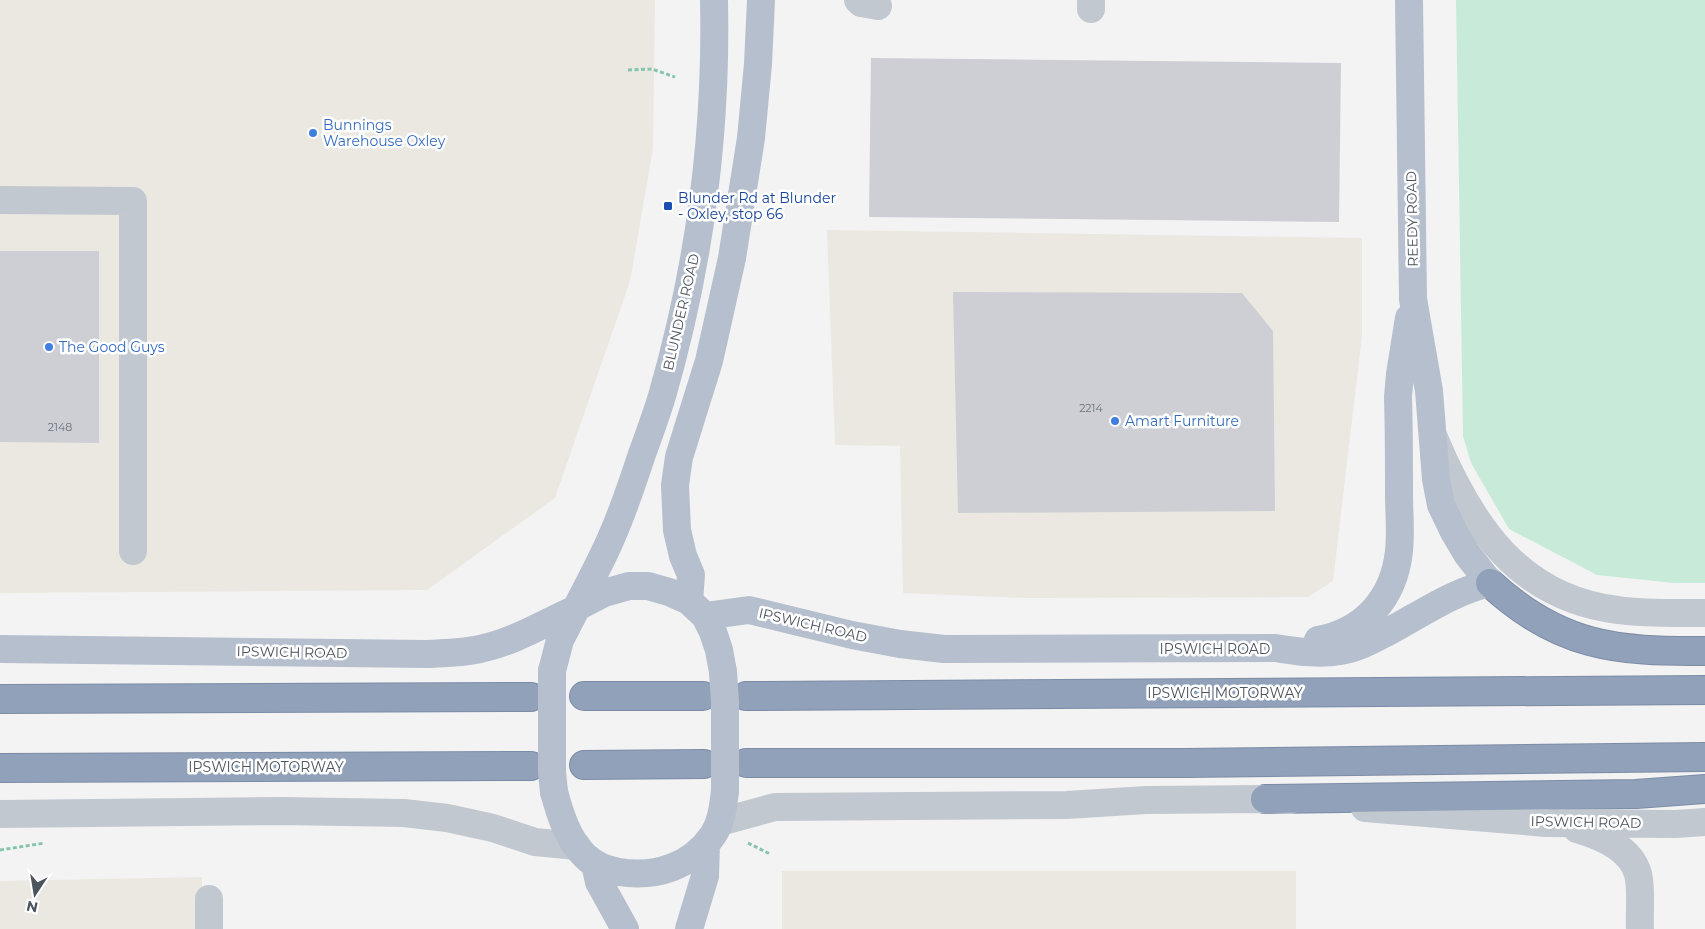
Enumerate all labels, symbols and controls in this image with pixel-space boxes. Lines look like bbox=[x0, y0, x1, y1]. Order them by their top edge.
place label: Bunnings Warehouse Oxley bbox=[323, 116, 446, 150]
marker: Bunnings Warehouse Oxley bbox=[307, 127, 319, 139]
street label: REEDY ROAD bbox=[1402, 171, 1422, 267]
place label: Blunder Rd at Blunder - Oxley, stop 66 bbox=[678, 189, 836, 223]
marker: Blunder Rd at Blunder - Oxley, stop 66 bbox=[662, 200, 674, 212]
street label: BLUNDER ROAD bbox=[659, 252, 703, 372]
place label: The Good Guys bbox=[59, 338, 165, 356]
marker: The Good Guys bbox=[43, 341, 55, 353]
house number: 2214 bbox=[1079, 401, 1104, 415]
place label: Amart Furniture bbox=[1125, 412, 1239, 430]
marker: Amart Furniture bbox=[1109, 415, 1121, 427]
house number: 2148 bbox=[48, 420, 72, 434]
street label: IPSWICH ROAD bbox=[757, 604, 869, 646]
street label: IPSWICH ROAD bbox=[1160, 640, 1270, 658]
street label: IPSWICH ROAD bbox=[236, 642, 348, 662]
street label: IPSWICH MOTORWAY bbox=[1147, 684, 1303, 702]
street label: IPSWICH MOTORWAY bbox=[188, 758, 344, 776]
street label: IPSWICH ROAD bbox=[1530, 812, 1642, 832]
north arrow bbox=[10, 869, 60, 919]
text: N bbox=[25, 897, 40, 917]

